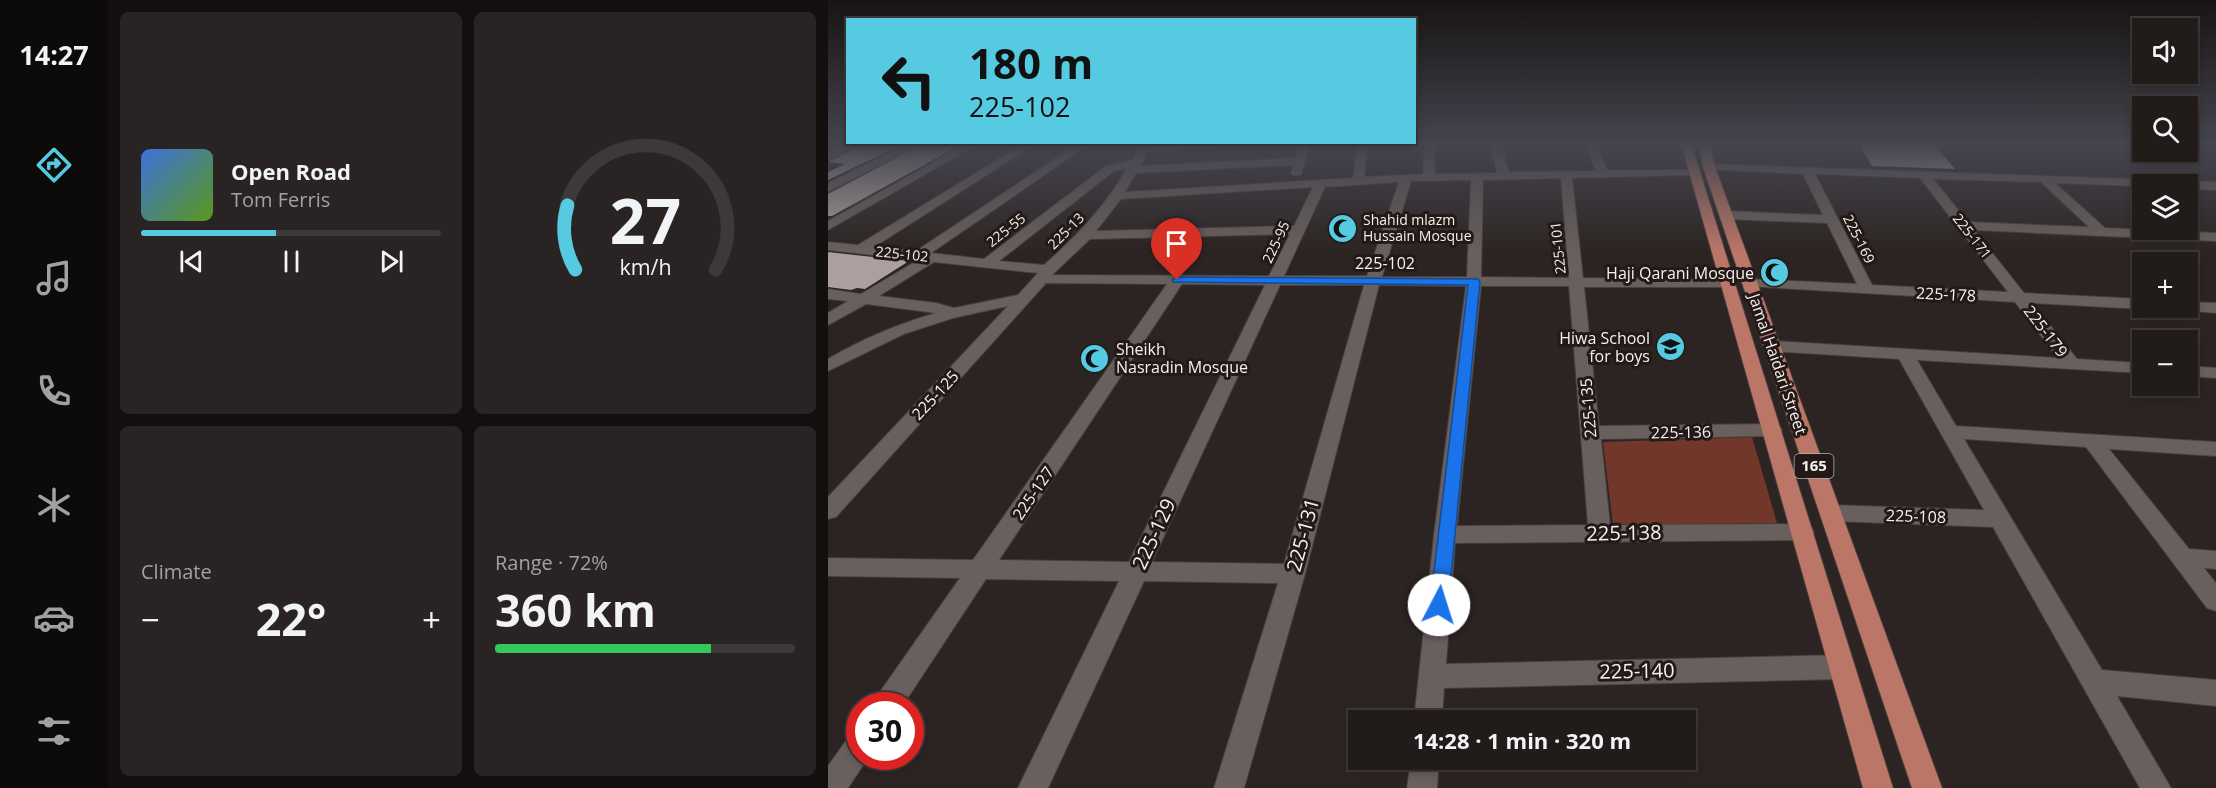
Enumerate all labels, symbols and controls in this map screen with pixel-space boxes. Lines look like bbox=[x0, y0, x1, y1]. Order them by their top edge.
map controls bbox=[2132, 18, 2198, 396]
button: sound bbox=[2132, 18, 2198, 84]
text: 180 m bbox=[969, 34, 1093, 91]
text: 14:27 bbox=[19, 36, 89, 73]
icon: left bbox=[870, 42, 948, 120]
text: 225-102 bbox=[969, 88, 1070, 125]
button: search bbox=[2132, 96, 2198, 162]
icon: directions bbox=[33, 144, 75, 186]
text: Open Road bbox=[231, 156, 351, 186]
button: layers bbox=[2132, 174, 2198, 240]
text: 27 bbox=[609, 177, 681, 262]
text: Tom Ferris bbox=[231, 186, 330, 213]
street label: 225-55 bbox=[982, 208, 1029, 251]
street label: 225-13 bbox=[1043, 208, 1088, 253]
street label: 225-171 bbox=[1949, 209, 1996, 262]
place label: Shahid mlazm Hussain Mosque bbox=[1363, 210, 1472, 245]
street label: 225-169 bbox=[1839, 211, 1880, 266]
mosque icon: Shahid mlazm Hussain Mosque bbox=[1326, 212, 1358, 244]
pin bbox=[1151, 218, 1202, 280]
street label: 225-95 bbox=[1258, 218, 1294, 266]
street label: 225-101 bbox=[1545, 221, 1570, 275]
icon: arrive bbox=[1160, 227, 1193, 260]
street label: 225-102 bbox=[875, 241, 929, 266]
icon: previous bbox=[175, 245, 208, 278]
icon: pause bbox=[275, 245, 308, 278]
icon: next bbox=[375, 245, 408, 278]
street label: 225-102 bbox=[1355, 252, 1415, 274]
button: + bbox=[2132, 252, 2198, 318]
text: km/h bbox=[619, 253, 671, 282]
icon: music bbox=[33, 257, 75, 299]
mosque icon: Haji Qarani Mosque bbox=[1759, 257, 1791, 289]
place label: Haji Qarani Mosque bbox=[1606, 262, 1754, 284]
street label: 225-178 bbox=[1915, 281, 1977, 307]
street label: Jamal Haidari Street bbox=[1743, 289, 1813, 438]
street label: 225-179 bbox=[2019, 301, 2073, 361]
place label: Hiwa School for boys bbox=[1559, 327, 1650, 367]
button: − bbox=[2132, 330, 2198, 396]
school or university icon: Hiwa School for boys bbox=[1655, 331, 1687, 363]
place label: Sheikh Nasradin Mosque bbox=[1116, 338, 1248, 378]
mosque icon: Sheikh Nasradin Mosque bbox=[1079, 342, 1111, 374]
street label: 225-125 bbox=[906, 366, 964, 424]
icon: phone bbox=[33, 370, 75, 412]
street label: 225-135 bbox=[1574, 377, 1602, 439]
street label: 225-136 bbox=[1651, 420, 1711, 444]
road number: 165 bbox=[1794, 454, 1834, 478]
street label: 225-127 bbox=[1007, 462, 1059, 524]
icon: climate bbox=[33, 484, 75, 526]
street label: 225-129 bbox=[1125, 494, 1182, 574]
street label: 225-131 bbox=[1280, 495, 1325, 575]
street label: 225-108 bbox=[1886, 504, 1946, 528]
street label: 225-138 bbox=[1586, 518, 1662, 547]
text: Range · 72% bbox=[495, 549, 608, 576]
text: Climate bbox=[141, 558, 212, 585]
position arrow bbox=[1407, 573, 1471, 637]
text: 360 km bbox=[495, 579, 656, 640]
text: 22° bbox=[256, 588, 326, 649]
icon: car bbox=[33, 597, 75, 639]
text: − bbox=[141, 597, 160, 642]
text: + bbox=[422, 597, 441, 642]
street label: 225-140 bbox=[1599, 656, 1675, 685]
speed limit sign: 30 bbox=[846, 692, 924, 770]
icon: filters bbox=[33, 710, 75, 752]
text: 14:28 · 1 min · 320 m bbox=[1413, 725, 1631, 755]

